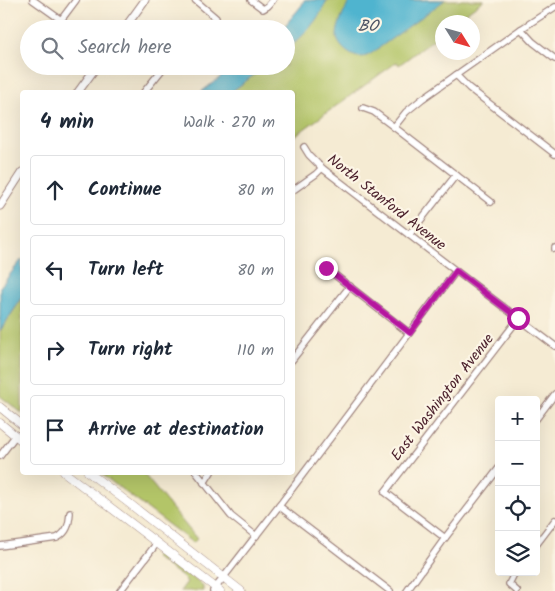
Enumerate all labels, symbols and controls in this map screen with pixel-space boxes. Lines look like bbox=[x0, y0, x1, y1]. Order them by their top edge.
water label: BO bbox=[358, 14, 380, 39]
north arrow bbox=[435, 15, 480, 60]
search box bbox=[20, 20, 295, 75]
text: Search here bbox=[78, 33, 172, 63]
icon: search bbox=[38, 34, 66, 62]
text: 4 min bbox=[40, 106, 94, 139]
text: Walk · 270 m bbox=[183, 110, 275, 135]
street label: North Stanford Avenue bbox=[322, 148, 451, 257]
text: Continue bbox=[88, 175, 161, 205]
icon: ahead bbox=[41, 176, 69, 204]
text: 80 m bbox=[237, 178, 274, 203]
text: Turn left bbox=[88, 255, 163, 285]
icon: left bbox=[41, 256, 69, 284]
route end bbox=[315, 257, 338, 280]
text: 80 m bbox=[237, 258, 274, 283]
route start bbox=[507, 307, 530, 330]
street label: East Washington Avenue bbox=[385, 328, 501, 467]
text: Turn right bbox=[88, 335, 173, 365]
icon: right bbox=[41, 336, 69, 364]
text: 110 m bbox=[237, 338, 274, 363]
map controls bbox=[495, 396, 540, 576]
button: + bbox=[495, 396, 540, 441]
text: Arrive at destination bbox=[88, 415, 264, 445]
icon: arrive bbox=[41, 416, 69, 444]
button: − bbox=[495, 441, 540, 486]
button: locate bbox=[495, 486, 540, 531]
button: layers bbox=[495, 531, 540, 576]

